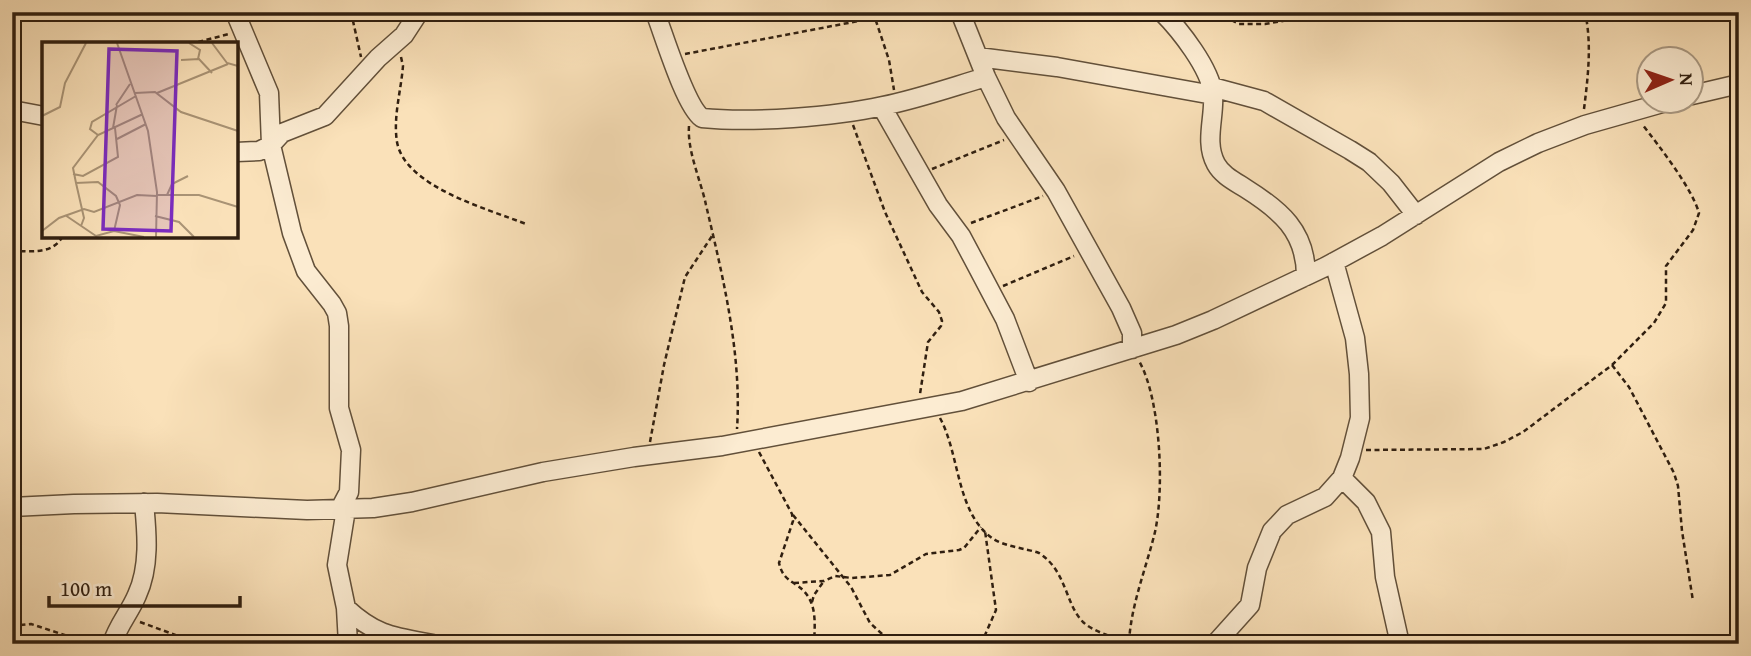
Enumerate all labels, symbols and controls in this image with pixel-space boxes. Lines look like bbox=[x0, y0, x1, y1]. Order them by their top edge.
inset map bbox=[42, 42, 238, 238]
north arrow bbox=[1636, 46, 1706, 116]
text: N bbox=[1673, 73, 1701, 87]
scale bar bbox=[49, 565, 240, 609]
text: 100 m bbox=[60, 573, 112, 604]

